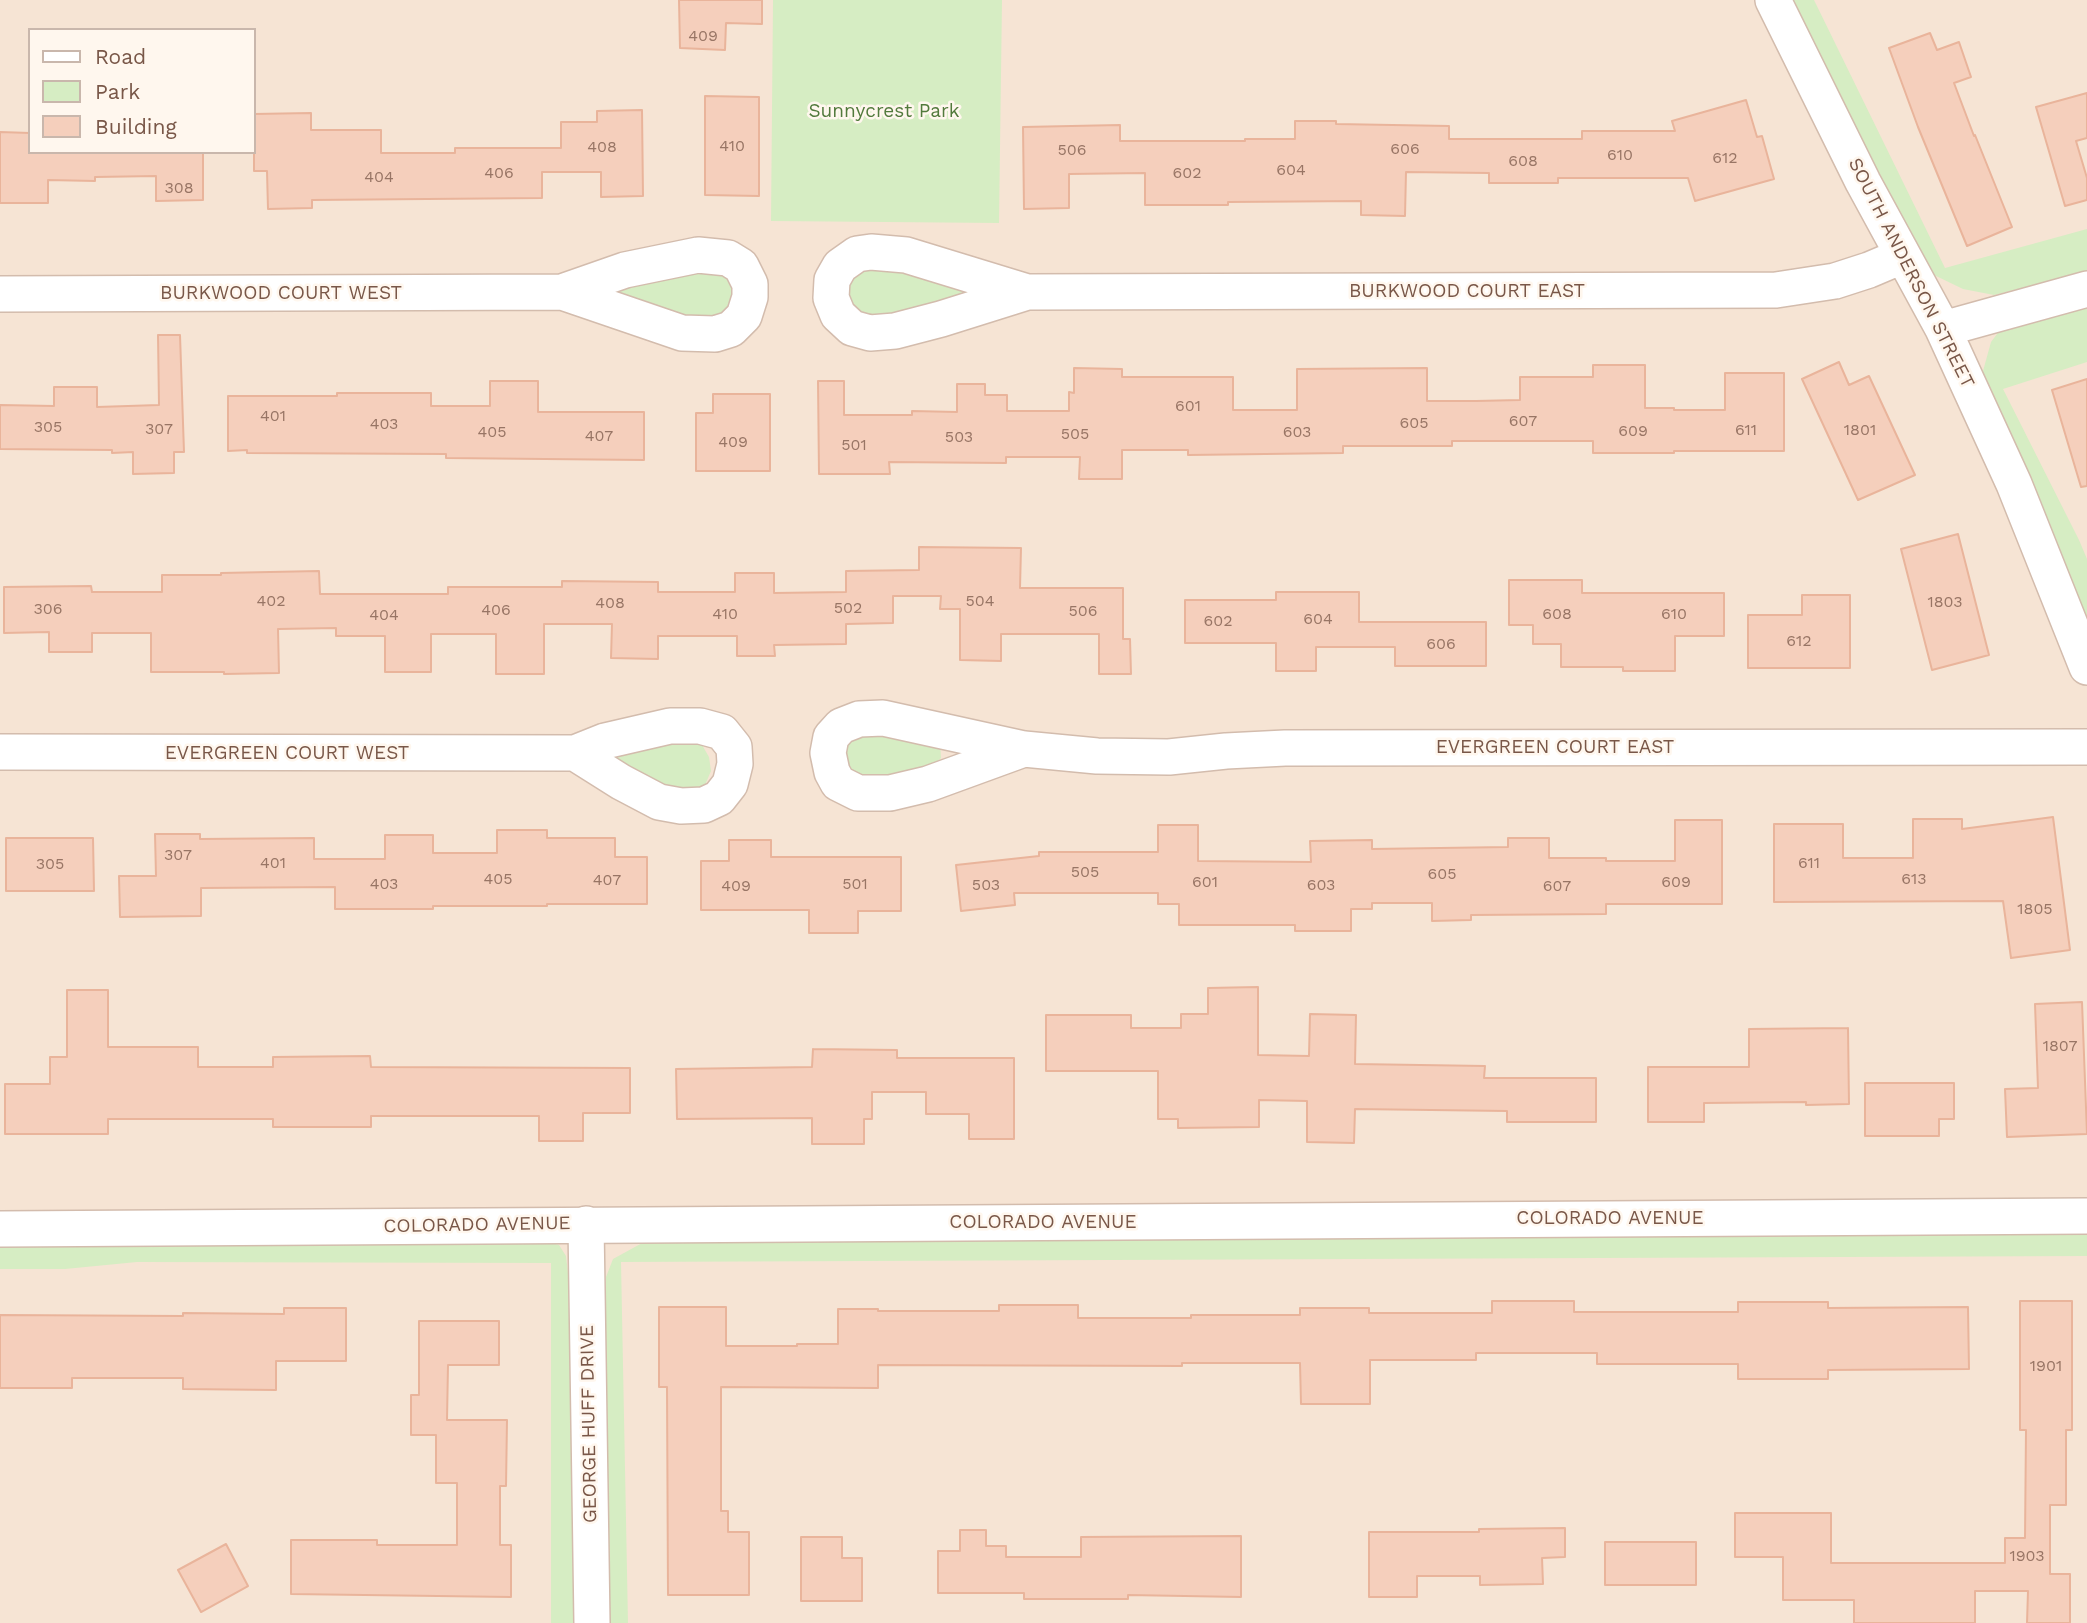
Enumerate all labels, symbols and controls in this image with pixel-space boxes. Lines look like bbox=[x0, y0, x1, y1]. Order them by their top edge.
house number: 409 bbox=[688, 26, 718, 46]
legend bbox=[28, 28, 256, 154]
text: Road bbox=[95, 44, 146, 69]
text: Park bbox=[95, 79, 140, 104]
park label: Sunnycrest Park bbox=[808, 100, 960, 122]
text: Building bbox=[95, 114, 177, 139]
house number: 410 bbox=[719, 136, 745, 156]
house number: 408 bbox=[587, 137, 617, 157]
house number: 606 bbox=[1390, 139, 1420, 159]
house number: 506 bbox=[1058, 140, 1086, 160]
house number: 610 bbox=[1607, 145, 1633, 165]
house number: 612 bbox=[1712, 148, 1738, 168]
house number: 608 bbox=[1508, 151, 1538, 171]
street label: SOUTH ANDERSON STREET bbox=[1843, 154, 1979, 392]
house number: 604 bbox=[1276, 160, 1306, 180]
house number: 406 bbox=[484, 163, 514, 183]
house number: 602 bbox=[1172, 163, 1202, 183]
house number: 404 bbox=[364, 167, 394, 187]
house number: 308 bbox=[164, 178, 194, 198]
street label: BURKWOOD COURT EAST bbox=[1349, 280, 1585, 302]
street label: BURKWOOD COURT WEST bbox=[160, 282, 402, 304]
house number: 601 bbox=[1175, 396, 1201, 416]
house number: 401 bbox=[260, 406, 286, 426]
house number: 607 bbox=[1509, 411, 1537, 431]
house number: 605 bbox=[1400, 413, 1428, 433]
house number: 403 bbox=[370, 414, 398, 434]
house number: 305 bbox=[34, 417, 62, 437]
house number: 307 bbox=[145, 419, 173, 439]
house number: 611 bbox=[1735, 420, 1757, 440]
house number: 1801 bbox=[1844, 420, 1876, 440]
house number: 609 bbox=[1618, 421, 1648, 441]
house number: 405 bbox=[477, 422, 507, 442]
house number: 603 bbox=[1283, 422, 1311, 442]
house number: 505 bbox=[1061, 424, 1089, 444]
house number: 407 bbox=[585, 426, 613, 446]
house number: 503 bbox=[945, 427, 973, 447]
house number: 409 bbox=[718, 432, 748, 452]
house number: 501 bbox=[841, 435, 867, 455]
house number: 402 bbox=[256, 591, 286, 611]
house number: 504 bbox=[965, 591, 995, 611]
house number: 1803 bbox=[1927, 592, 1963, 612]
house number: 408 bbox=[595, 593, 625, 613]
house number: 502 bbox=[834, 598, 862, 618]
house number: 306 bbox=[33, 599, 63, 619]
house number: 406 bbox=[481, 600, 511, 620]
house number: 506 bbox=[1069, 601, 1097, 621]
house number: 410 bbox=[712, 604, 738, 624]
house number: 608 bbox=[1542, 604, 1572, 624]
house number: 610 bbox=[1661, 604, 1687, 624]
house number: 404 bbox=[369, 605, 399, 625]
house number: 604 bbox=[1303, 609, 1333, 629]
house number: 602 bbox=[1203, 611, 1233, 631]
house number: 612 bbox=[1786, 631, 1812, 651]
house number: 606 bbox=[1426, 634, 1456, 654]
street label: EVERGREEN COURT EAST bbox=[1436, 736, 1674, 758]
street label: EVERGREEN COURT WEST bbox=[165, 742, 409, 764]
house number: 307 bbox=[164, 845, 192, 865]
house number: 401 bbox=[260, 853, 286, 873]
house number: 611 bbox=[1798, 853, 1820, 873]
house number: 305 bbox=[36, 854, 64, 874]
house number: 505 bbox=[1071, 862, 1099, 882]
house number: 605 bbox=[1428, 864, 1456, 884]
house number: 405 bbox=[483, 869, 513, 889]
house number: 613 bbox=[1901, 869, 1927, 889]
house number: 407 bbox=[593, 870, 621, 890]
house number: 601 bbox=[1192, 872, 1218, 892]
house number: 609 bbox=[1661, 872, 1691, 892]
house number: 403 bbox=[370, 874, 398, 894]
house number: 501 bbox=[842, 874, 868, 894]
house number: 503 bbox=[972, 875, 1000, 895]
house number: 603 bbox=[1307, 875, 1335, 895]
house number: 409 bbox=[721, 876, 751, 896]
house number: 607 bbox=[1543, 876, 1571, 896]
house number: 1805 bbox=[2017, 899, 2053, 919]
house number: 1807 bbox=[2043, 1036, 2077, 1056]
street label: COLORADO AVENUE bbox=[1516, 1207, 1704, 1229]
street label: COLORADO AVENUE bbox=[949, 1211, 1137, 1233]
street label: COLORADO AVENUE bbox=[383, 1212, 571, 1238]
street label: GEORGE HUFF DRIVE bbox=[576, 1325, 602, 1523]
house number: 1901 bbox=[2030, 1356, 2062, 1376]
house number: 1903 bbox=[2009, 1546, 2045, 1566]

